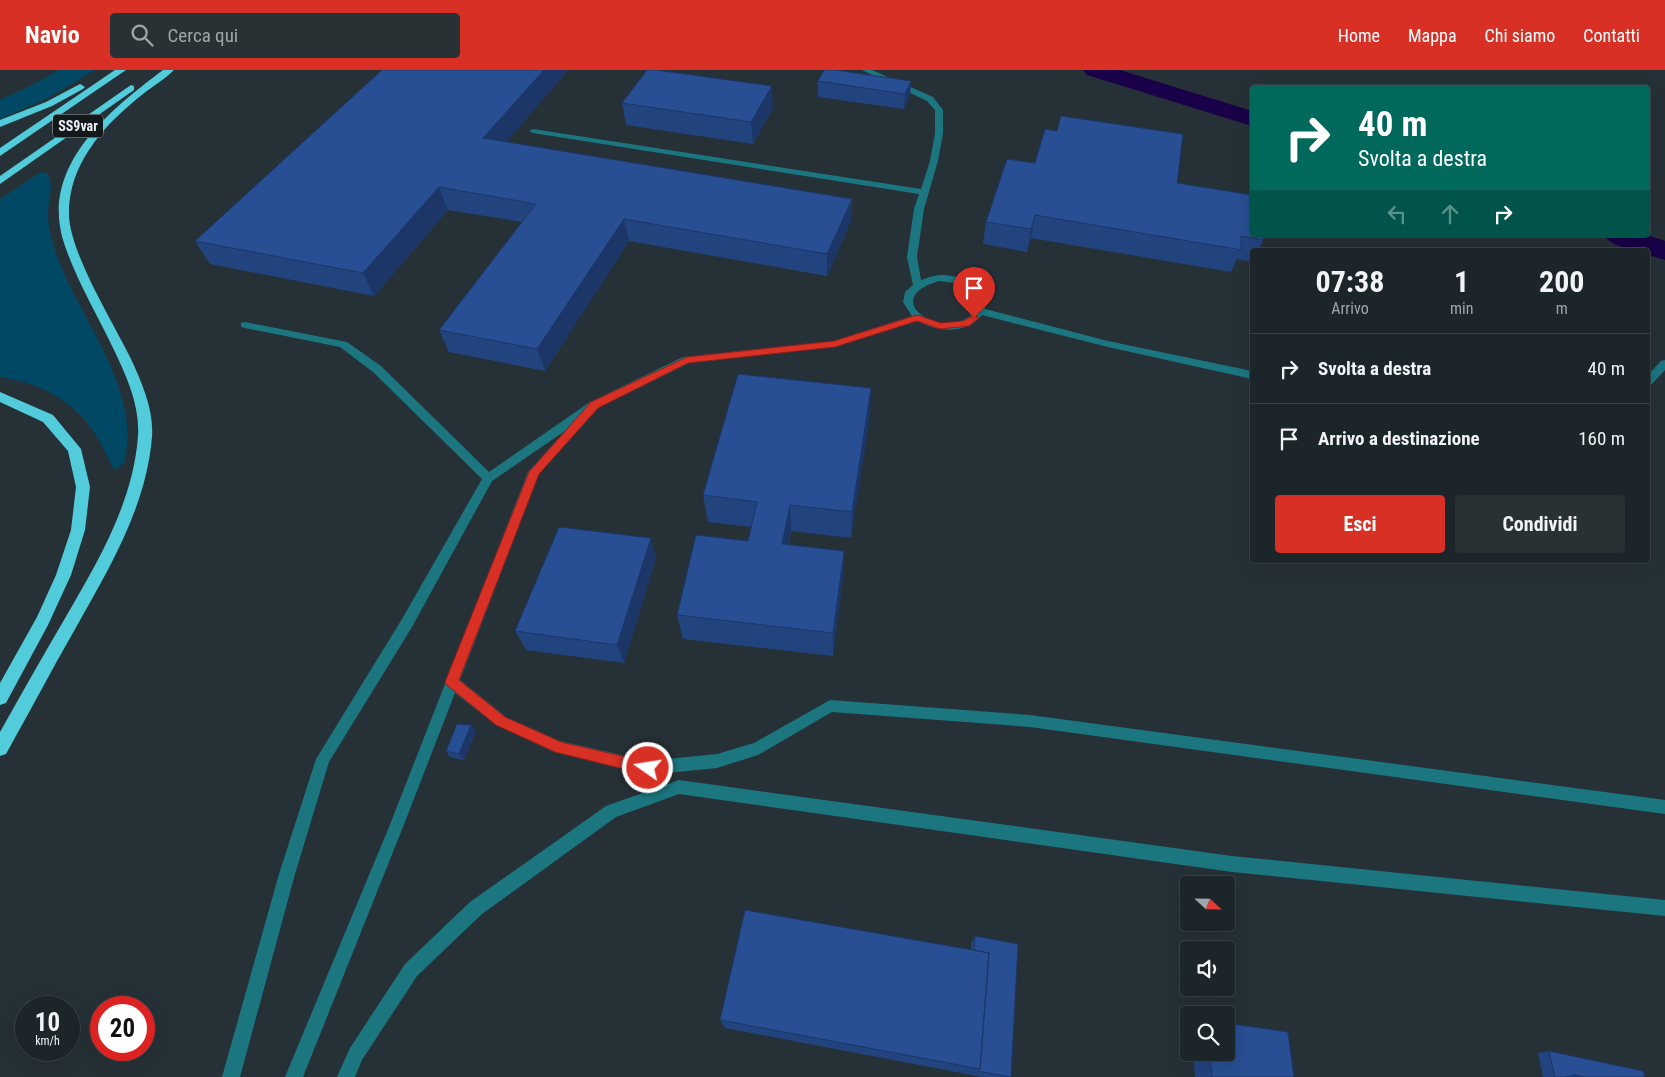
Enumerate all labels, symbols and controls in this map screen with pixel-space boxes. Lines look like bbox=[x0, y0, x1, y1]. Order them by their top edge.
search box bbox=[110, 13, 460, 58]
text: Navio bbox=[25, 21, 80, 49]
icon: search bbox=[128, 21, 156, 49]
text: Cerca qui bbox=[168, 24, 238, 47]
text: Home bbox=[1338, 25, 1380, 46]
text: Mappa bbox=[1408, 25, 1457, 46]
text: Chi siamo bbox=[1485, 25, 1555, 46]
text: Contatti bbox=[1583, 25, 1640, 46]
text: 40 m bbox=[1358, 104, 1427, 145]
icon: right bbox=[1275, 105, 1340, 170]
road number: SS9var bbox=[53, 114, 103, 138]
text: Svolta a destra bbox=[1358, 146, 1487, 171]
icon: left bbox=[1383, 200, 1411, 228]
icon: ahead bbox=[1436, 200, 1464, 228]
icon: right bbox=[1489, 200, 1517, 228]
text: 07:38 bbox=[1316, 264, 1384, 299]
text: 1 bbox=[1454, 264, 1469, 299]
text: 200 bbox=[1539, 264, 1584, 299]
pin bbox=[953, 267, 995, 318]
icon: arrive bbox=[960, 274, 988, 302]
text: Arrivo bbox=[1331, 299, 1369, 318]
text: min bbox=[1450, 299, 1473, 318]
text: m bbox=[1556, 299, 1568, 318]
icon: right bbox=[1275, 355, 1303, 383]
text: Svolta a destra bbox=[1318, 357, 1431, 380]
text: 40 m bbox=[1588, 357, 1625, 380]
icon: arrive bbox=[1275, 425, 1303, 453]
text: Arrivo a destinazione bbox=[1318, 427, 1480, 450]
text: 160 m bbox=[1578, 427, 1625, 450]
button: Esci bbox=[1275, 495, 1445, 553]
button: Condividi bbox=[1455, 495, 1625, 553]
position arrow bbox=[621, 741, 673, 793]
north arrow bbox=[1180, 876, 1235, 931]
map controls bbox=[1180, 876, 1235, 1061]
button: sound bbox=[1180, 941, 1235, 996]
speed limit sign: 20 bbox=[90, 996, 155, 1061]
button: search bbox=[1180, 1006, 1235, 1061]
text: 10 bbox=[35, 1008, 60, 1037]
text: km/h bbox=[35, 1034, 60, 1048]

